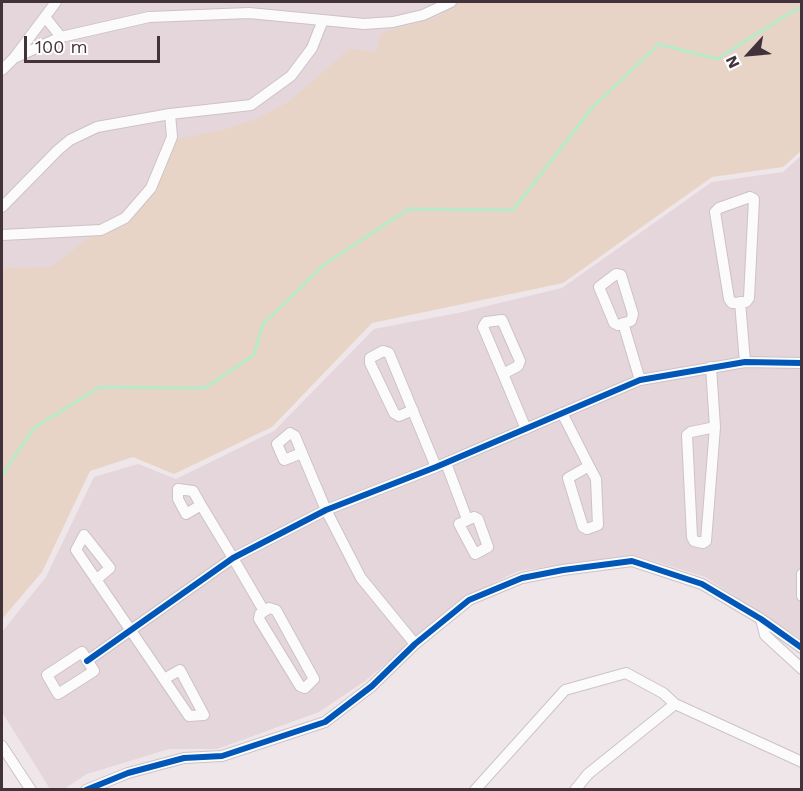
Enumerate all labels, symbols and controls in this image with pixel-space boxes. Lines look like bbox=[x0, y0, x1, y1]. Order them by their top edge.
scale bar bbox=[27, 24, 164, 62]
north arrow bbox=[719, 24, 779, 84]
text: 100 m bbox=[35, 36, 88, 57]
text: N bbox=[721, 53, 744, 72]

